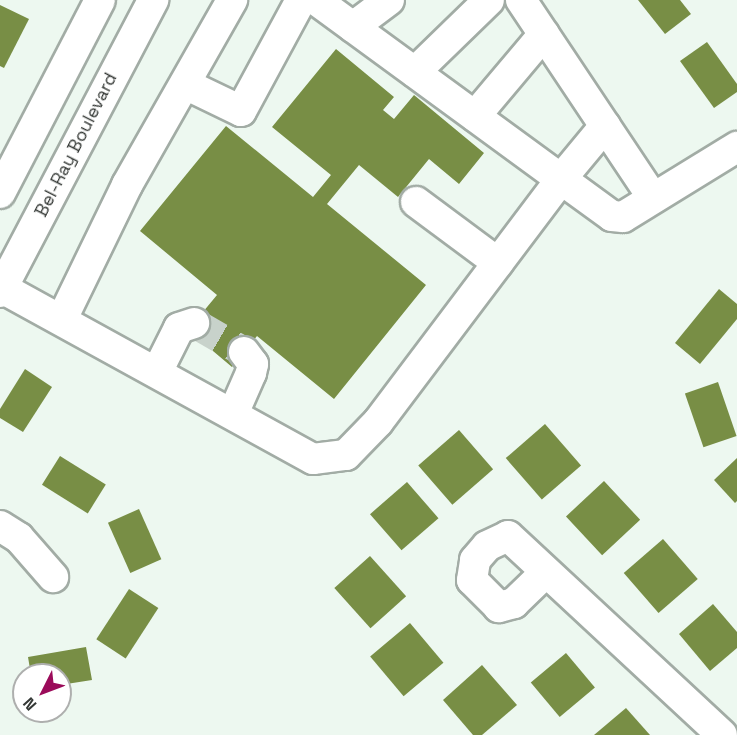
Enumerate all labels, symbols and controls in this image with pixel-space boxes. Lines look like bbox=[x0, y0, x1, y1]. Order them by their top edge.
street label: Bel-Ray Boulevard bbox=[30, 69, 122, 221]
north arrow bbox=[12, 663, 72, 723]
text: N bbox=[18, 693, 41, 715]

